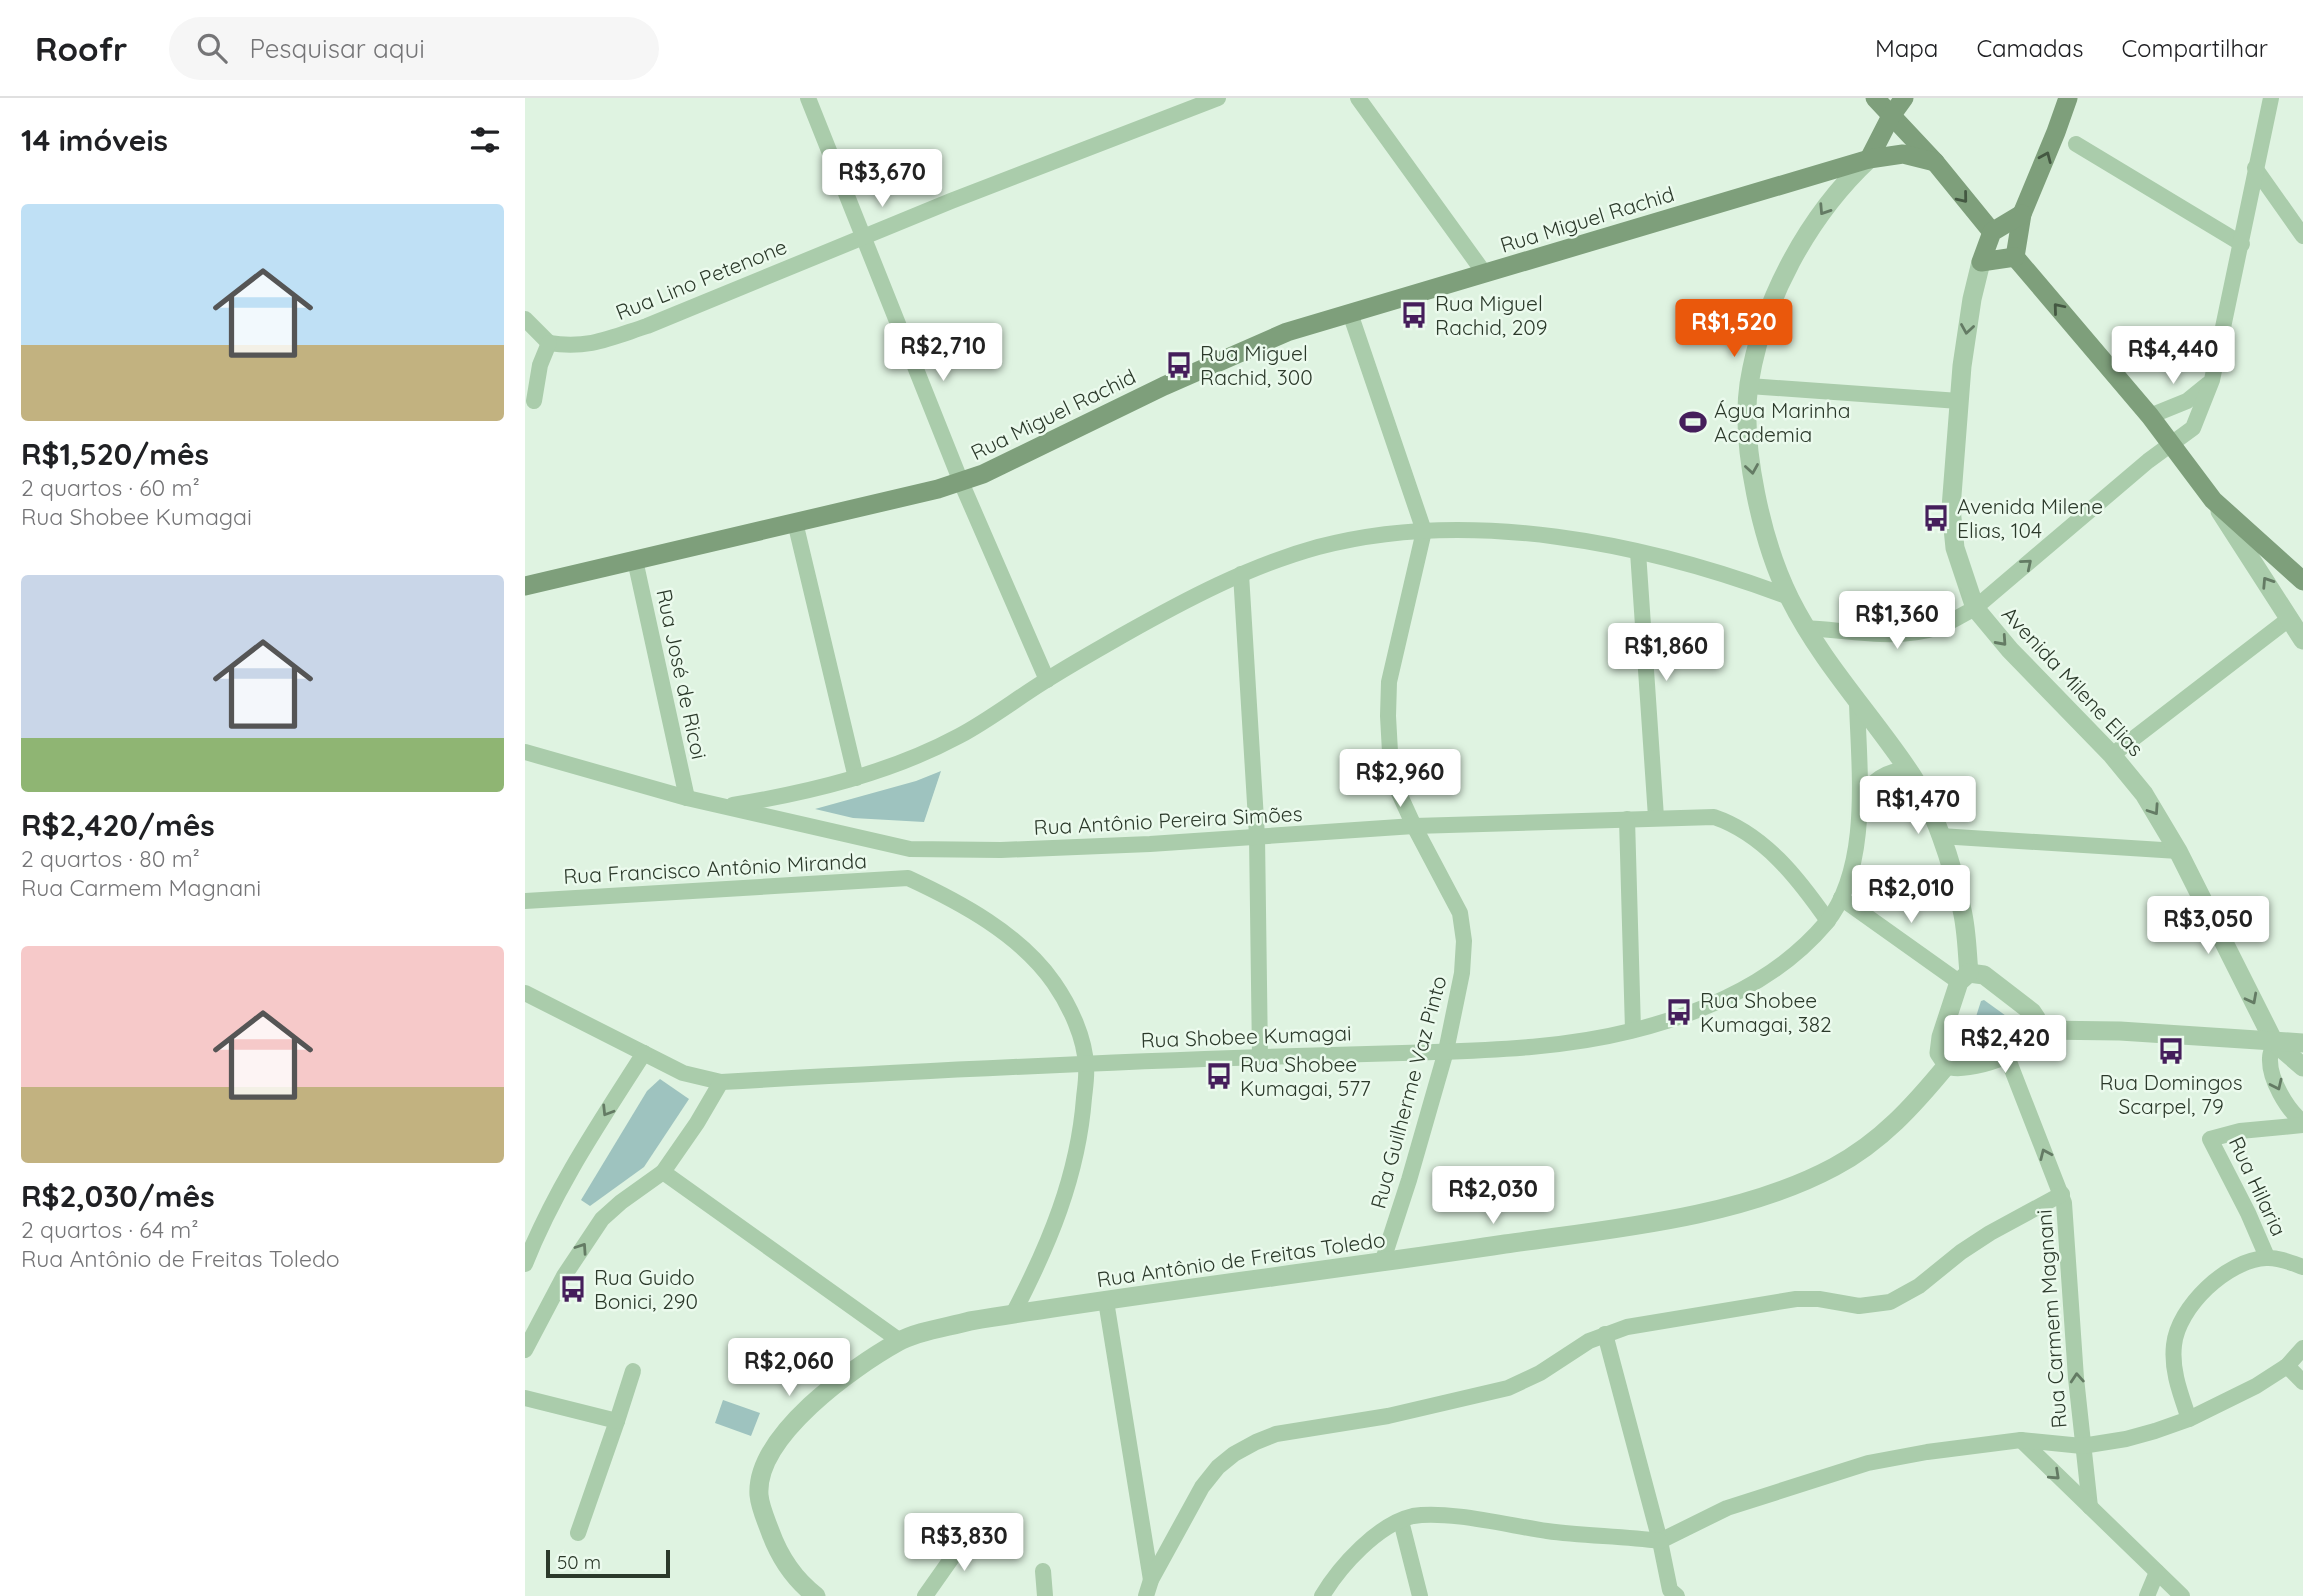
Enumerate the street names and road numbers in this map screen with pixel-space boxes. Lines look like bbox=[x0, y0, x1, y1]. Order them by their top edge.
street label: Rua Miguel Rachid bbox=[1497, 180, 1677, 258]
street label: Rua Lino Petenone bbox=[612, 233, 790, 325]
street label: Rua Miguel Rachid bbox=[966, 363, 1140, 465]
street label: Rua José de Ricoi bbox=[651, 587, 713, 761]
street label: Avenida Milene Elias bbox=[1997, 601, 2149, 761]
street label: Rua Antônio Pereira Simões bbox=[1033, 800, 1303, 840]
street label: Rua Francisco Antônio Miranda bbox=[563, 847, 867, 889]
street label: Rua Guilherme Vaz Pinto bbox=[1364, 973, 1452, 1211]
street label: Rua Shobee Kumagai bbox=[1140, 1019, 1352, 1053]
street label: Rua Hilaria bbox=[2224, 1132, 2292, 1240]
street label: Rua Carmem Magnani bbox=[2030, 1209, 2072, 1429]
street label: Rua Antônio de Freitas Toledo bbox=[1095, 1226, 1387, 1292]

